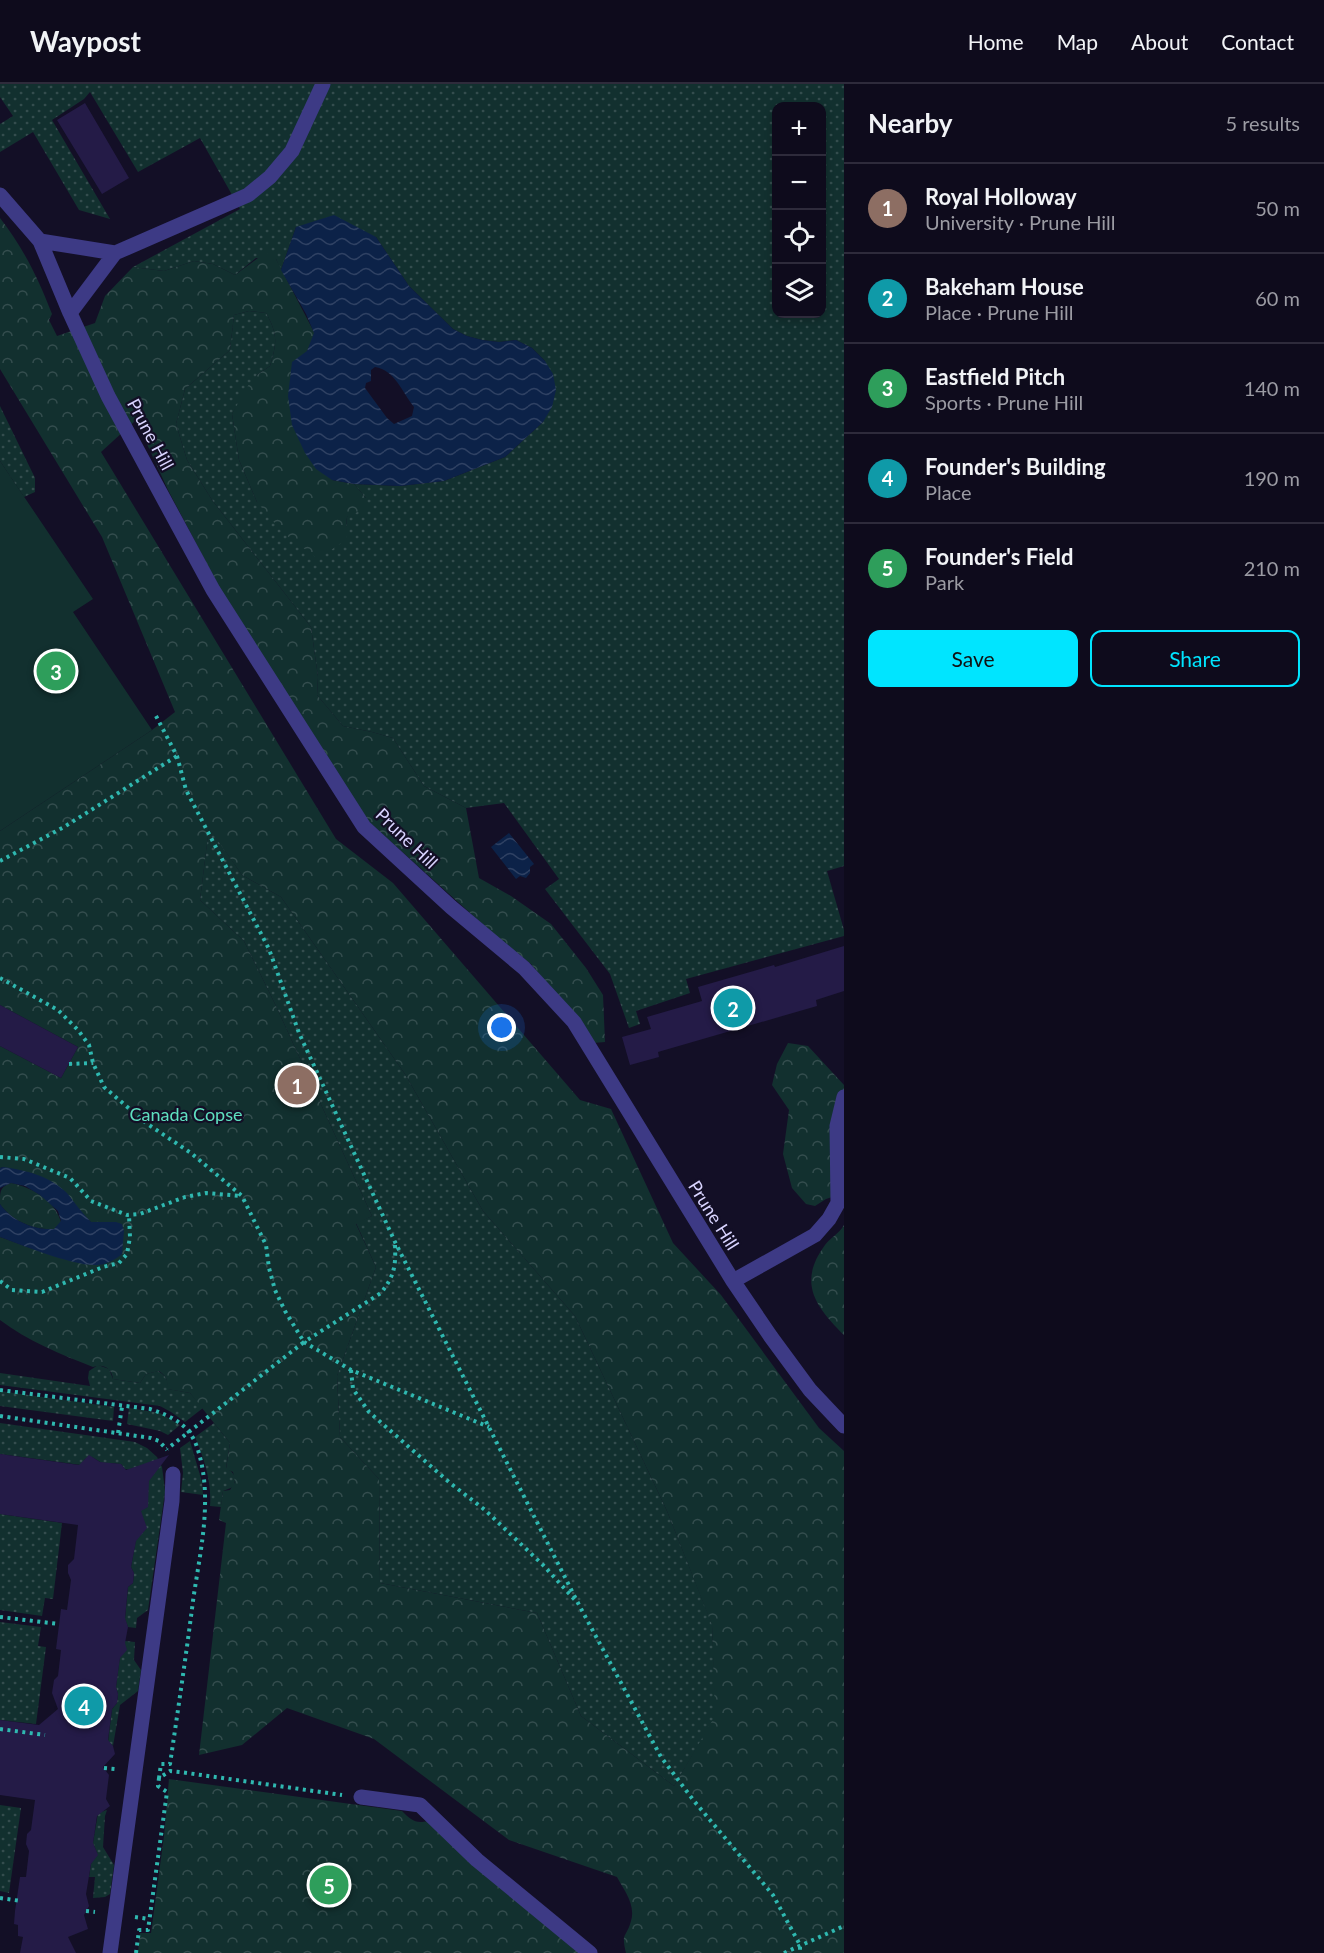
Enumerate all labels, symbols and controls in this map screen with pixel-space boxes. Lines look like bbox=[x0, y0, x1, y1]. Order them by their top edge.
text: Waypost bbox=[30, 24, 141, 58]
text: Home bbox=[968, 29, 1024, 54]
text: Map bbox=[1057, 29, 1098, 54]
text: About bbox=[1131, 29, 1188, 54]
text: Contact bbox=[1221, 29, 1294, 54]
map controls bbox=[772, 102, 826, 318]
button: + bbox=[772, 102, 826, 156]
text: Nearby bbox=[868, 107, 953, 139]
text: 5 results bbox=[1225, 111, 1300, 135]
button: − bbox=[772, 156, 826, 210]
text: Royal Holloway bbox=[925, 183, 1077, 210]
text: 1 bbox=[882, 196, 893, 220]
text: 50 m bbox=[1255, 196, 1300, 220]
button: locate bbox=[772, 210, 826, 264]
text: University · Prune Hill bbox=[925, 210, 1116, 234]
button: layers bbox=[772, 264, 826, 318]
text: Bakeham House bbox=[925, 273, 1084, 300]
text: 2 bbox=[882, 286, 893, 310]
text: 60 m bbox=[1255, 286, 1300, 310]
text: Place · Prune Hill bbox=[925, 300, 1073, 324]
text: Eastfield Pitch bbox=[925, 363, 1065, 390]
text: 3 bbox=[882, 376, 893, 400]
text: 140 m bbox=[1244, 376, 1300, 400]
text: Sports · Prune Hill bbox=[925, 390, 1083, 414]
street label: Prune Hill bbox=[123, 394, 179, 474]
text: Founder's Building bbox=[925, 453, 1106, 480]
text: 4 bbox=[882, 466, 893, 490]
text: 190 m bbox=[1244, 466, 1300, 490]
text: Place bbox=[925, 480, 972, 504]
text: Founder's Field bbox=[925, 543, 1073, 570]
text: 5 bbox=[882, 556, 893, 580]
text: 210 m bbox=[1244, 556, 1300, 580]
text: Park bbox=[925, 570, 964, 594]
button: Save bbox=[868, 630, 1078, 687]
button: Share bbox=[1090, 630, 1300, 687]
pin: 3 bbox=[36, 648, 76, 694]
street label: Prune Hill bbox=[371, 803, 443, 873]
pin: 2 bbox=[714, 986, 752, 1030]
your location bbox=[487, 1013, 516, 1042]
pin: 1 bbox=[278, 1062, 316, 1108]
park label: Canada Copse bbox=[129, 1103, 243, 1125]
street label: Prune Hill bbox=[684, 1176, 744, 1254]
pin: 4 bbox=[64, 1684, 104, 1728]
pin: 5 bbox=[310, 1862, 348, 1908]

